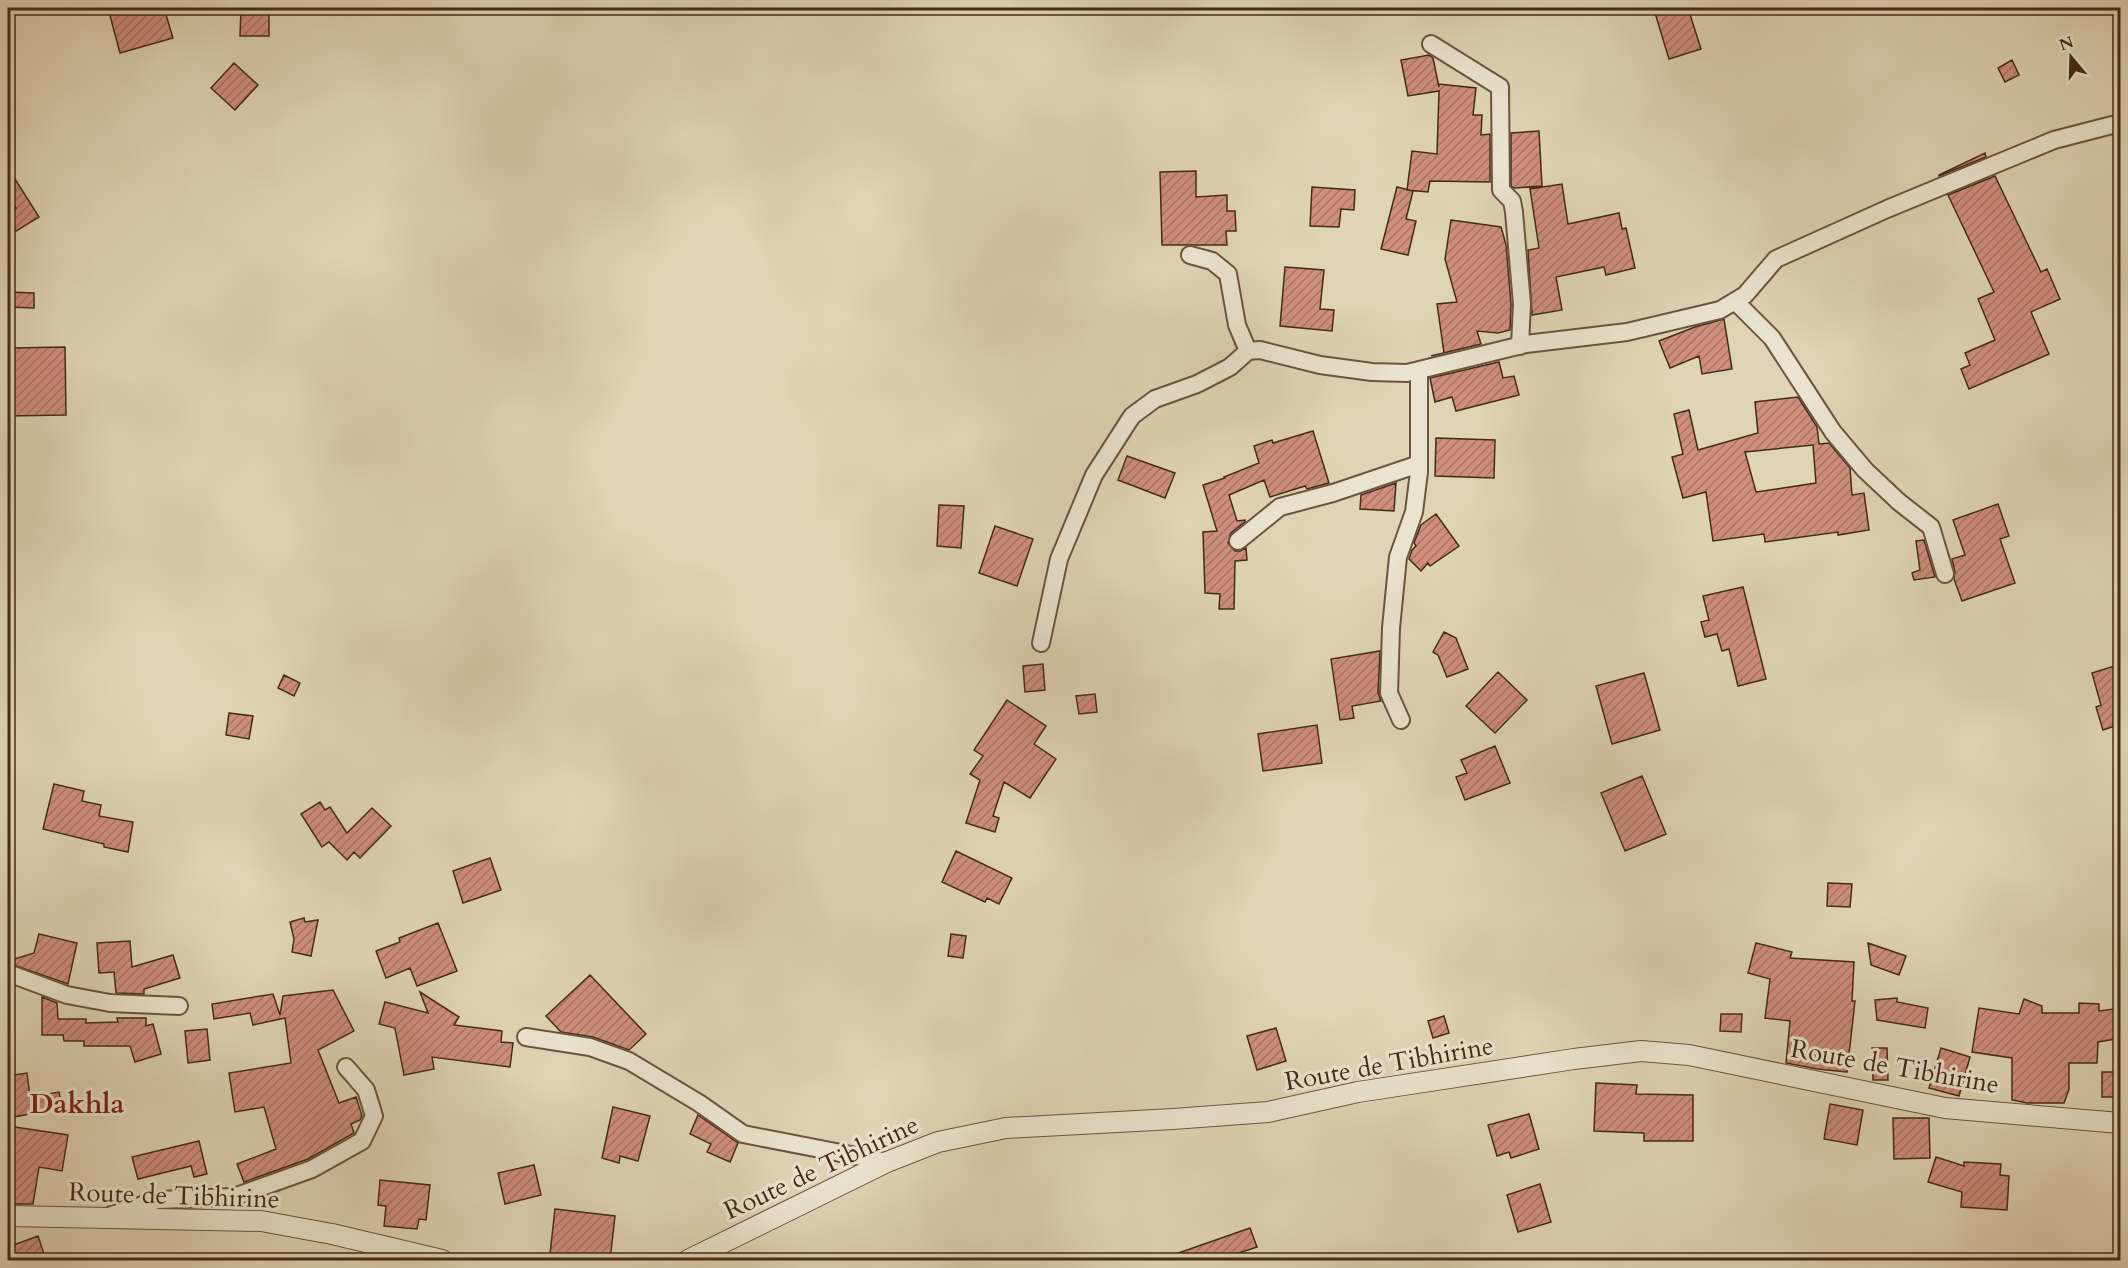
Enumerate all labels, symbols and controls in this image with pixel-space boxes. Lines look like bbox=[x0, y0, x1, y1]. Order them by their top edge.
north arrow bbox=[2041, 27, 2101, 87]
text: N bbox=[2056, 31, 2077, 56]
street label: Route de Tibhirine bbox=[1282, 1028, 1496, 1099]
street label: Route de Tibhirine bbox=[1788, 1031, 2002, 1102]
district label: Dakhla bbox=[30, 1085, 125, 1123]
street label: Route de Tibhirine bbox=[718, 1107, 924, 1228]
street label: Route de Tibhirine bbox=[68, 1174, 280, 1217]

